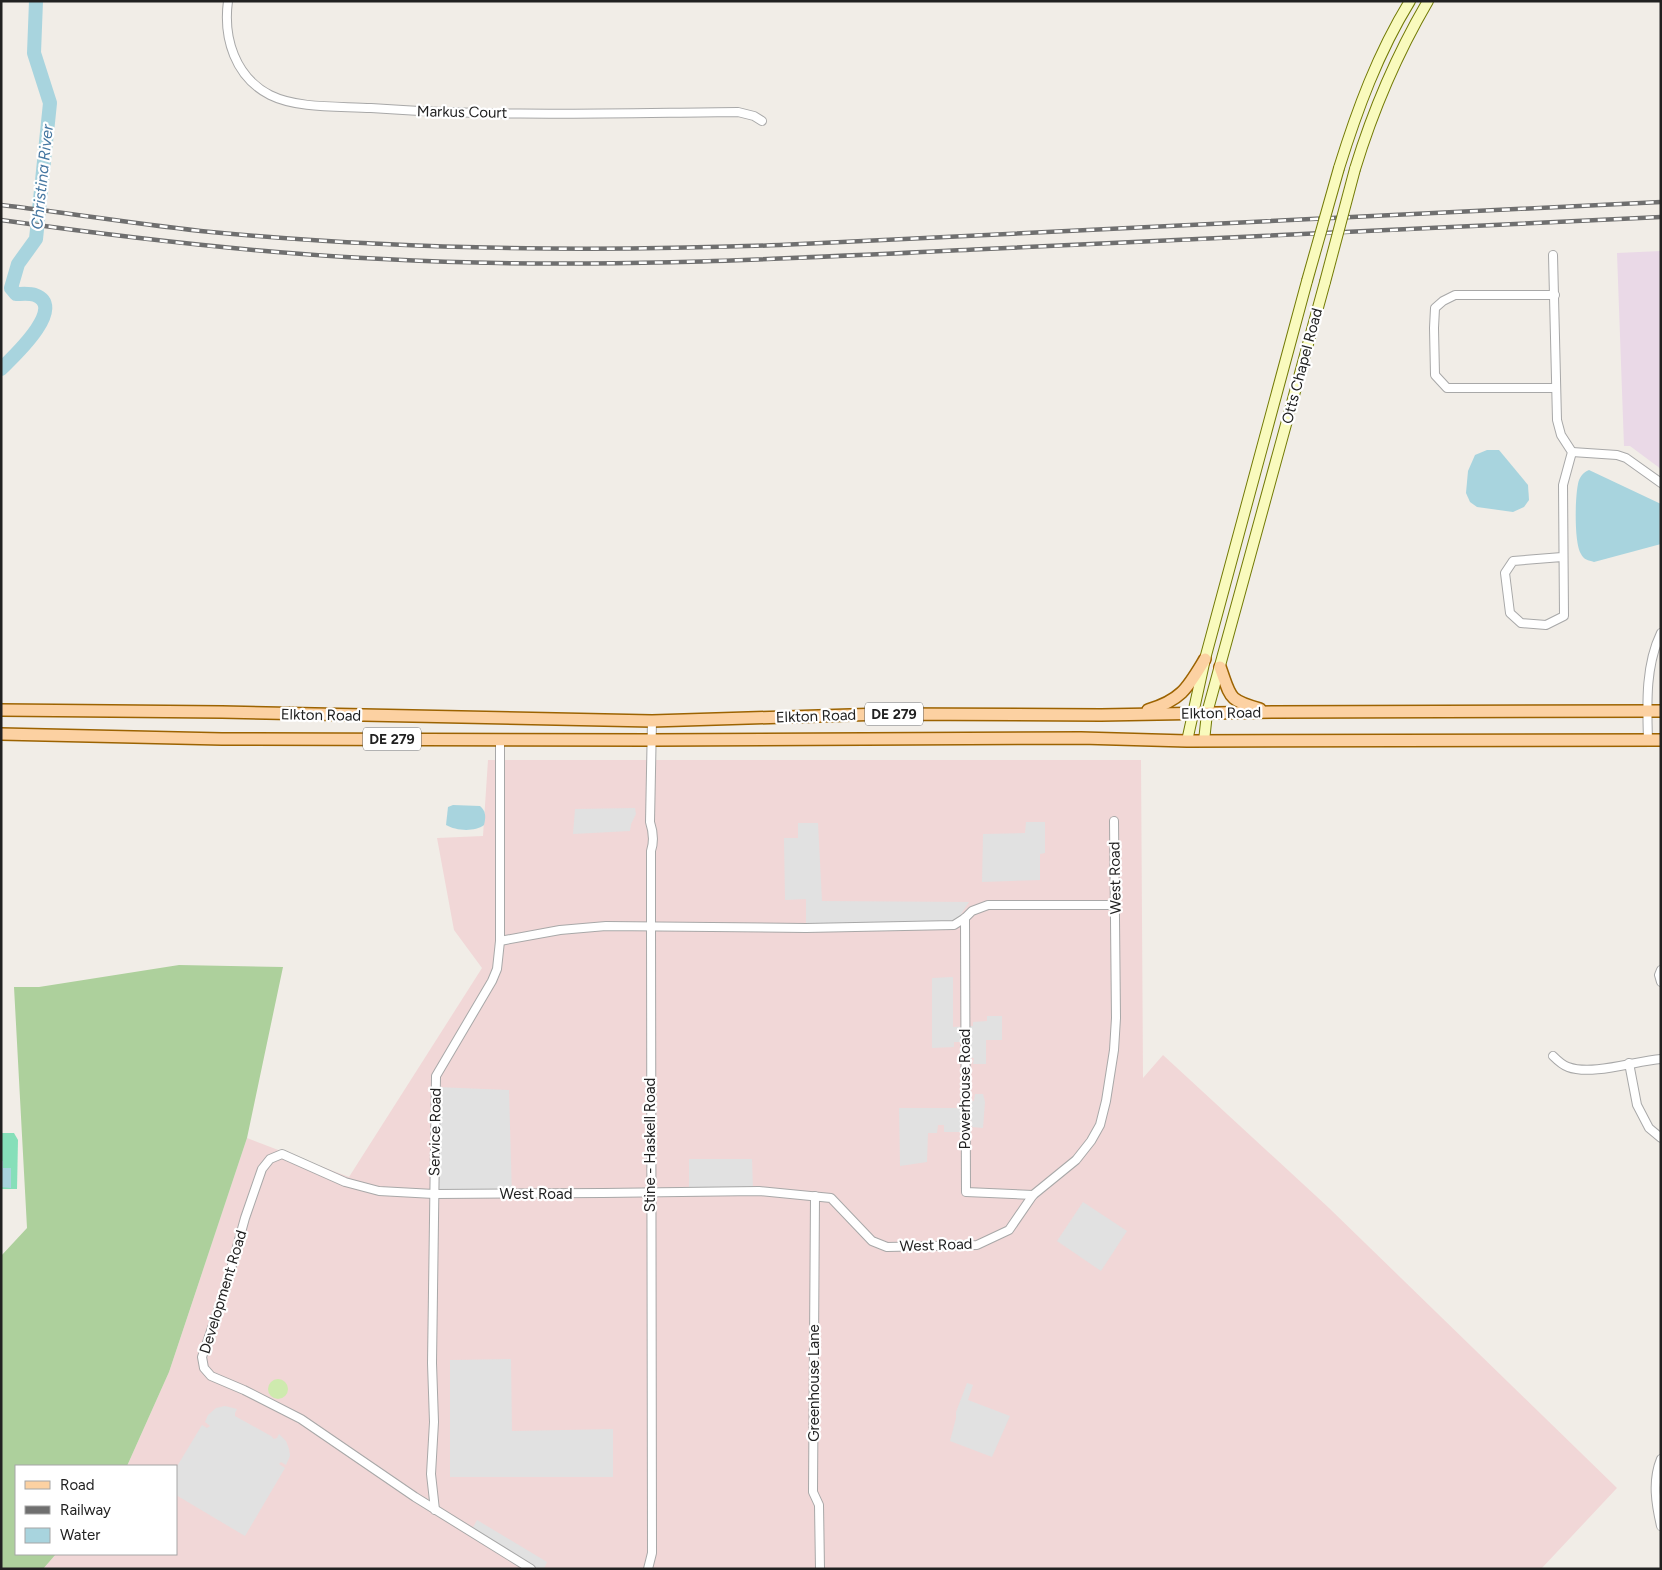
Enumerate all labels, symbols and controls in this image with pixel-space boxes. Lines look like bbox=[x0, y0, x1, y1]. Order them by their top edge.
street label: Markus Court bbox=[417, 102, 508, 122]
water label: Christina River bbox=[27, 123, 57, 230]
street label: Otts Chapel Road bbox=[1278, 306, 1326, 426]
road number: DE 279 bbox=[865, 702, 923, 726]
street label: Elkton Road bbox=[1181, 703, 1261, 723]
street label: Elkton Road bbox=[281, 705, 361, 725]
street label: Elkton Road bbox=[776, 706, 856, 726]
road number: DE 279 bbox=[363, 728, 421, 751]
street label: West Road bbox=[1105, 841, 1125, 915]
street label: Powerhouse Road bbox=[956, 1029, 974, 1149]
street label: Stine - Haskell Road bbox=[641, 1078, 659, 1212]
street label: Service Road bbox=[425, 1088, 445, 1176]
street label: West Road bbox=[500, 1185, 572, 1203]
street label: Development Road bbox=[196, 1228, 250, 1356]
street label: West Road bbox=[899, 1235, 973, 1255]
street label: Greenhouse Lane bbox=[805, 1324, 823, 1442]
legend bbox=[15, 1465, 178, 1555]
text: Road bbox=[60, 1476, 95, 1494]
text: Railway bbox=[60, 1501, 111, 1519]
text: Water bbox=[60, 1526, 100, 1544]

